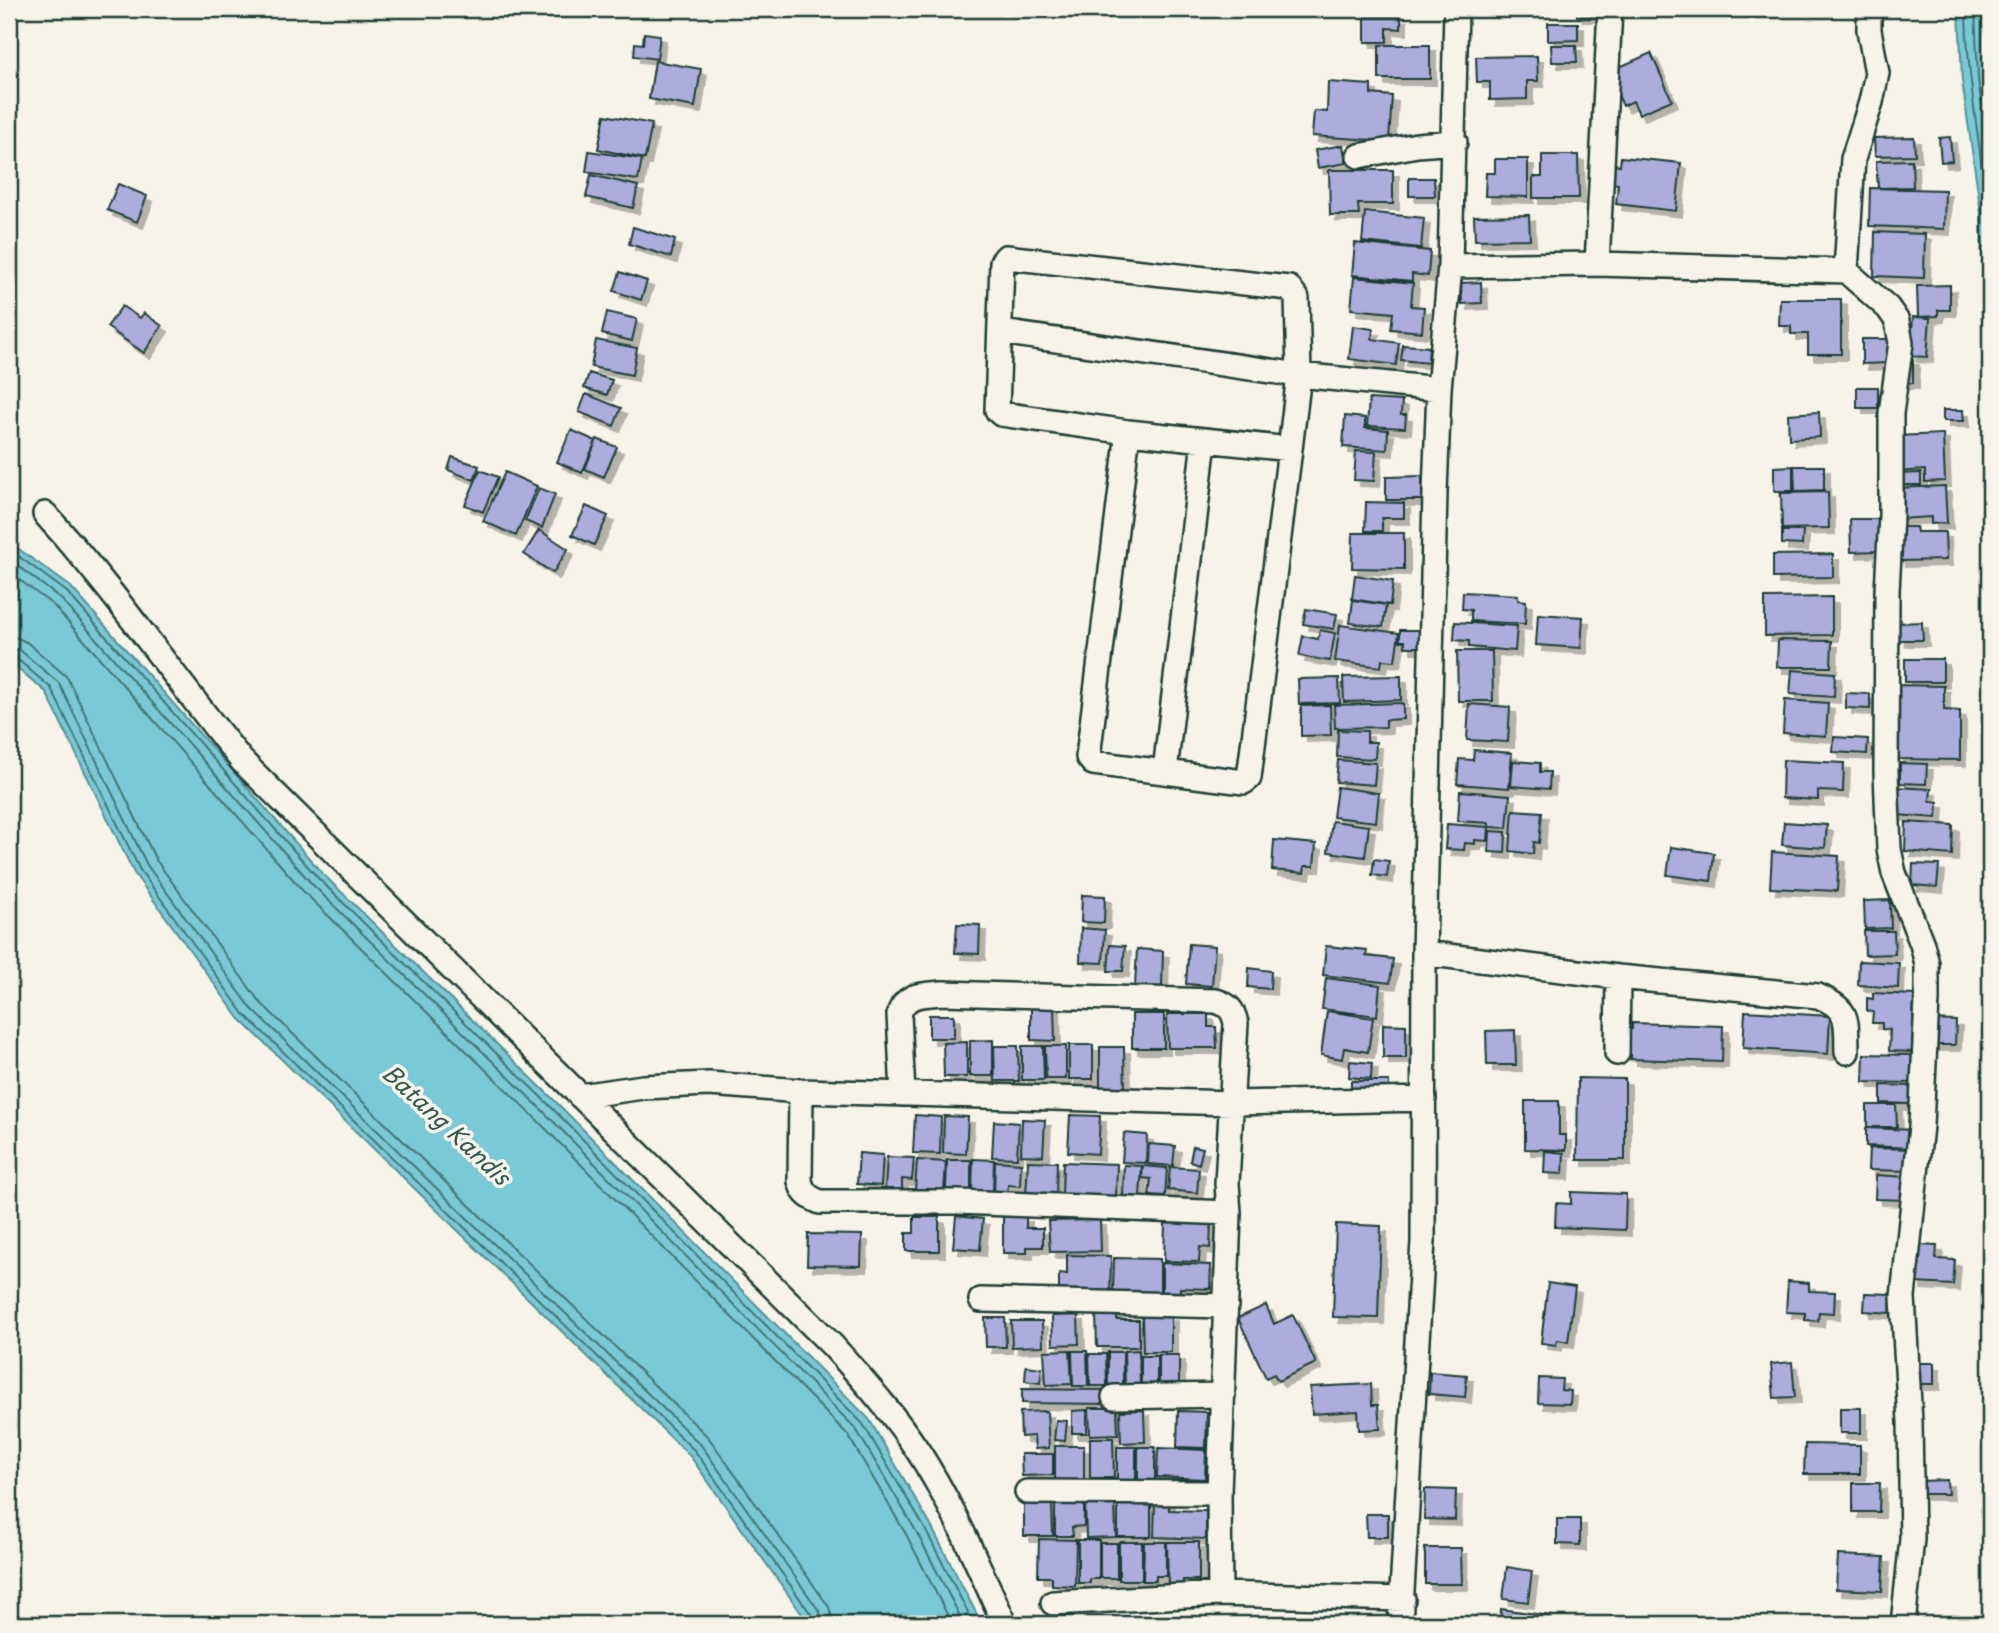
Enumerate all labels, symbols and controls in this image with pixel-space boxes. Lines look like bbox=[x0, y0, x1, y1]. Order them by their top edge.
water label: Batang Kandis bbox=[375, 1055, 521, 1194]

